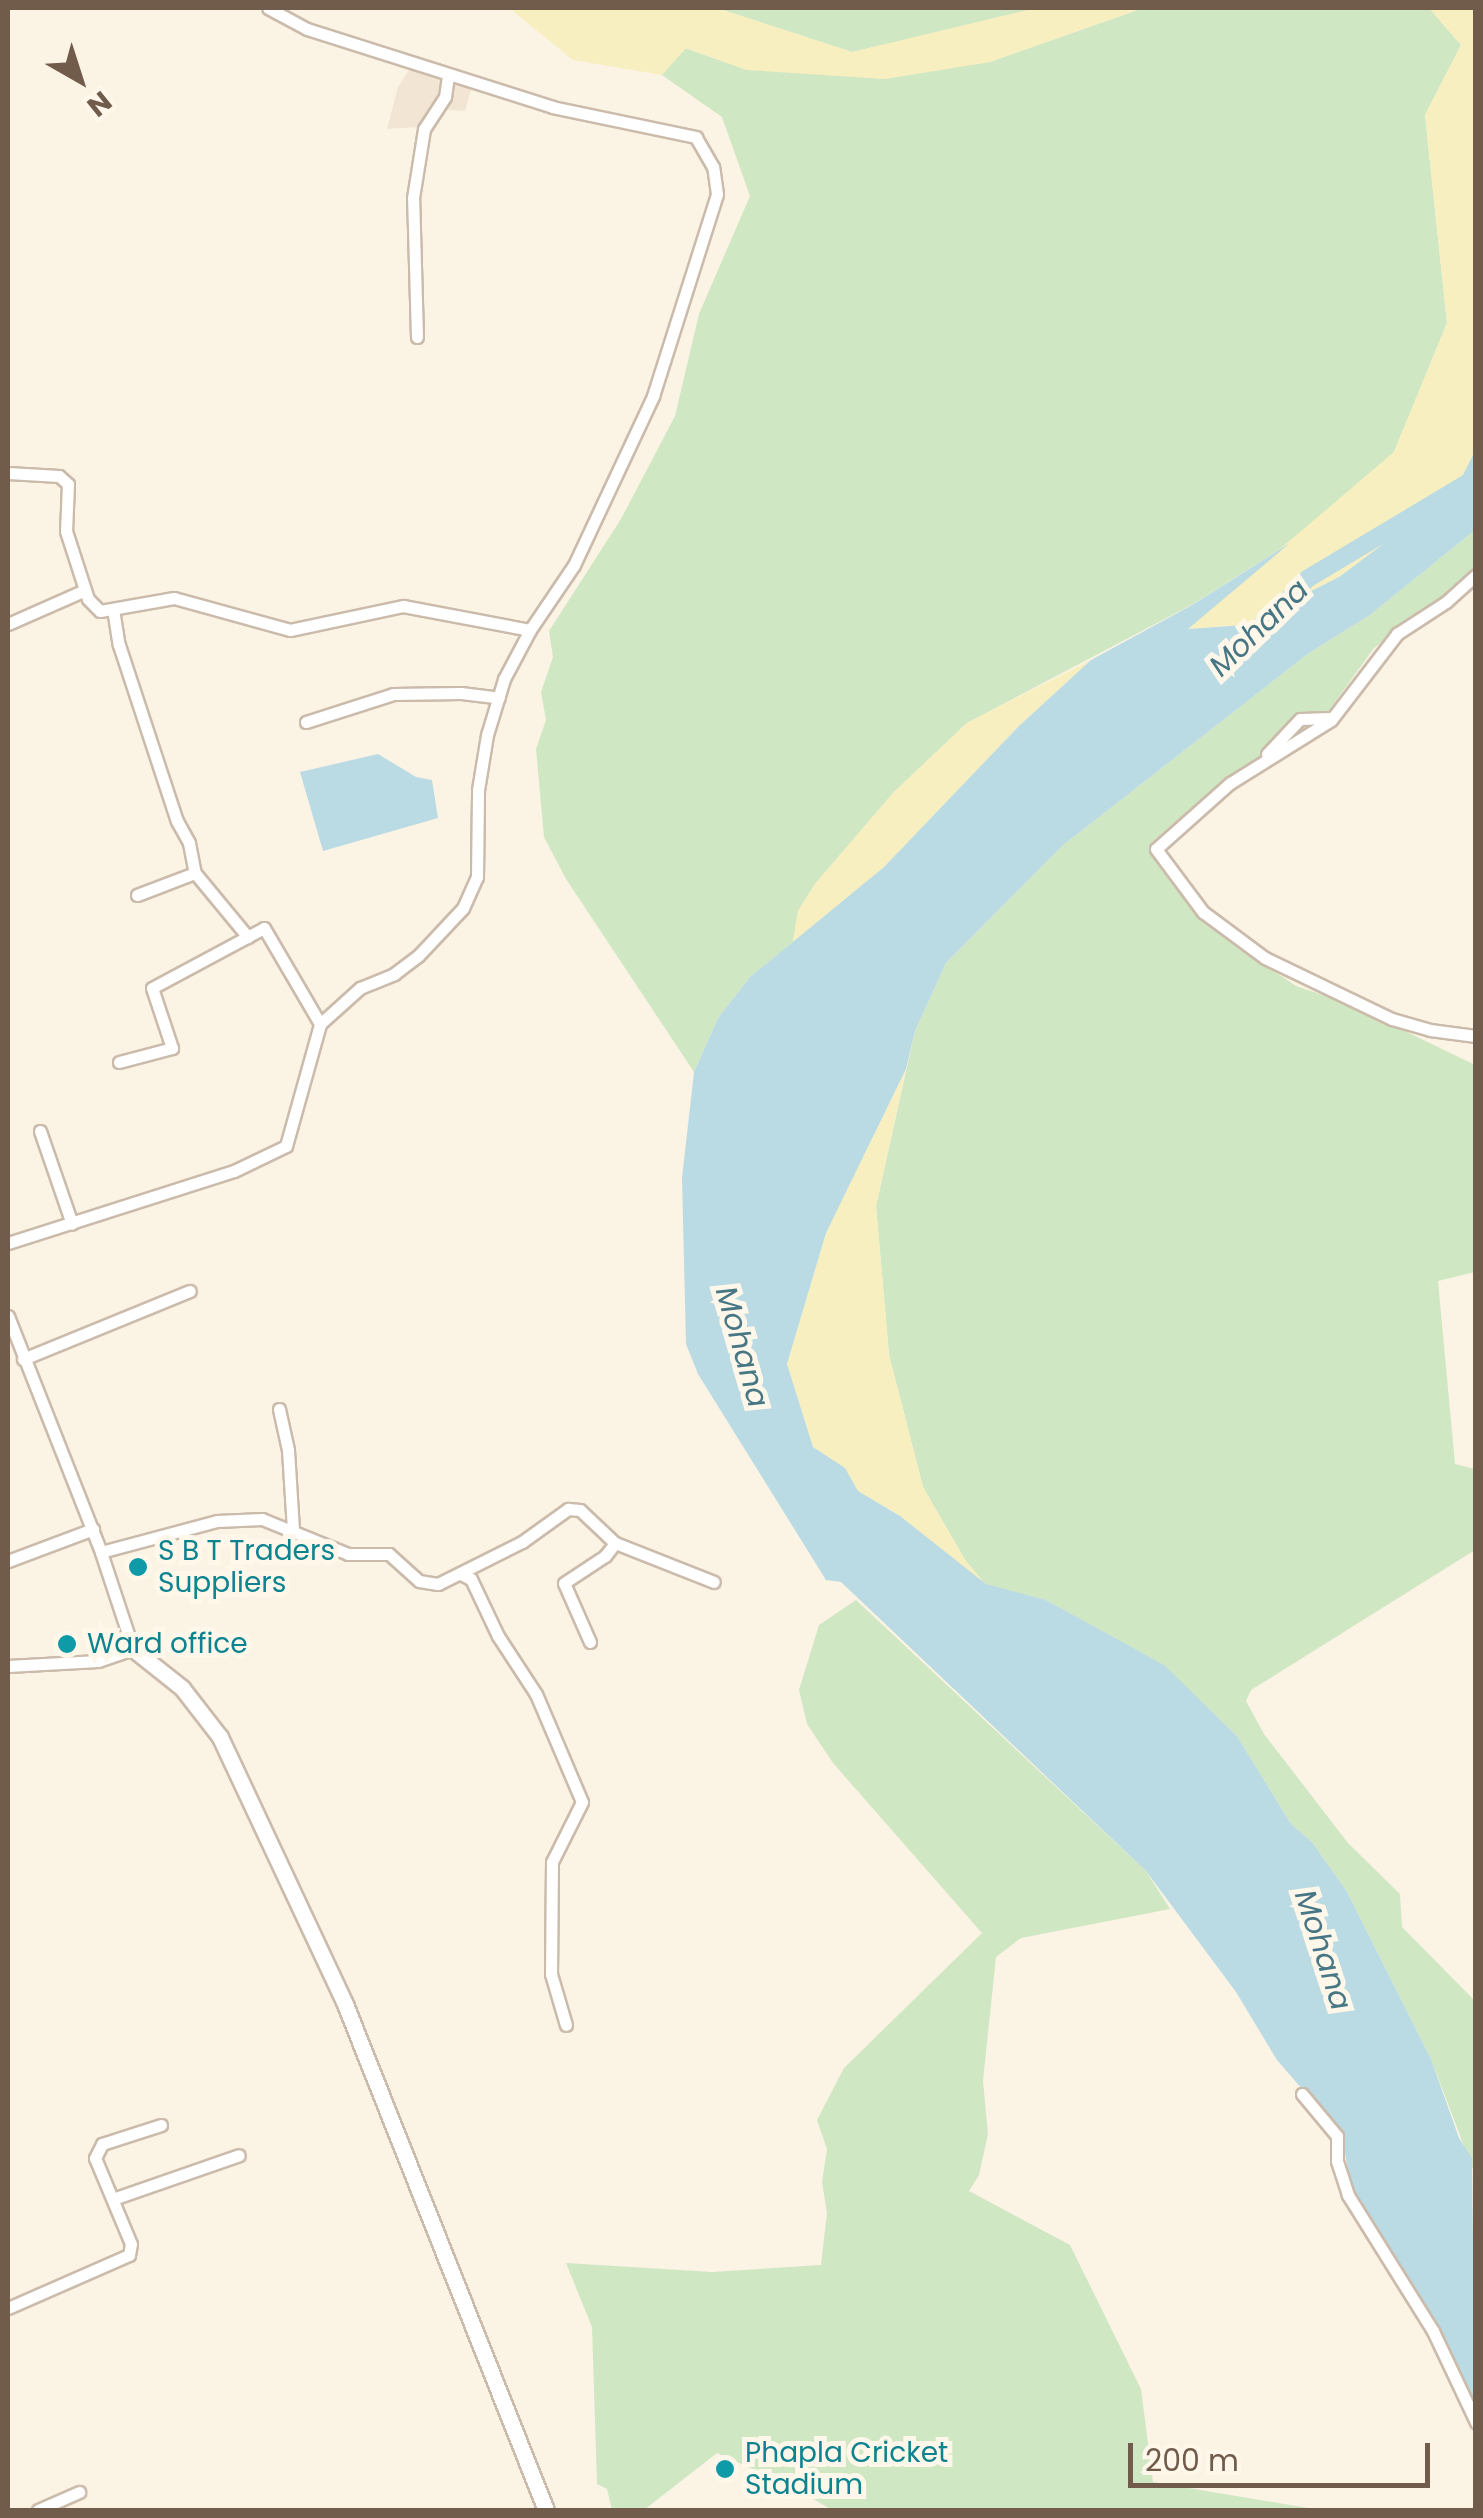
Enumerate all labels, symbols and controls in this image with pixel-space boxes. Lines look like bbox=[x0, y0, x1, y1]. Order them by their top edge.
north arrow bbox=[30, 30, 130, 130]
text: N bbox=[79, 82, 120, 125]
water label: Mohana bbox=[1202, 572, 1316, 684]
water label: Mohana bbox=[708, 1282, 776, 1412]
place label: S B T Traders Suppliers bbox=[158, 1534, 335, 1600]
marker: S B T Traders Suppliers bbox=[127, 1556, 149, 1578]
place label: Ward office bbox=[87, 1627, 248, 1661]
marker: Ward office bbox=[56, 1633, 78, 1655]
water label: Mohana bbox=[1287, 1885, 1359, 2015]
scale bar bbox=[1133, 2423, 1436, 2485]
place label: Phapla Cricket Stadium bbox=[745, 2436, 948, 2502]
text: 200 m bbox=[1145, 2439, 1239, 2482]
marker: Phapla Cricket Stadium bbox=[714, 2458, 736, 2480]

